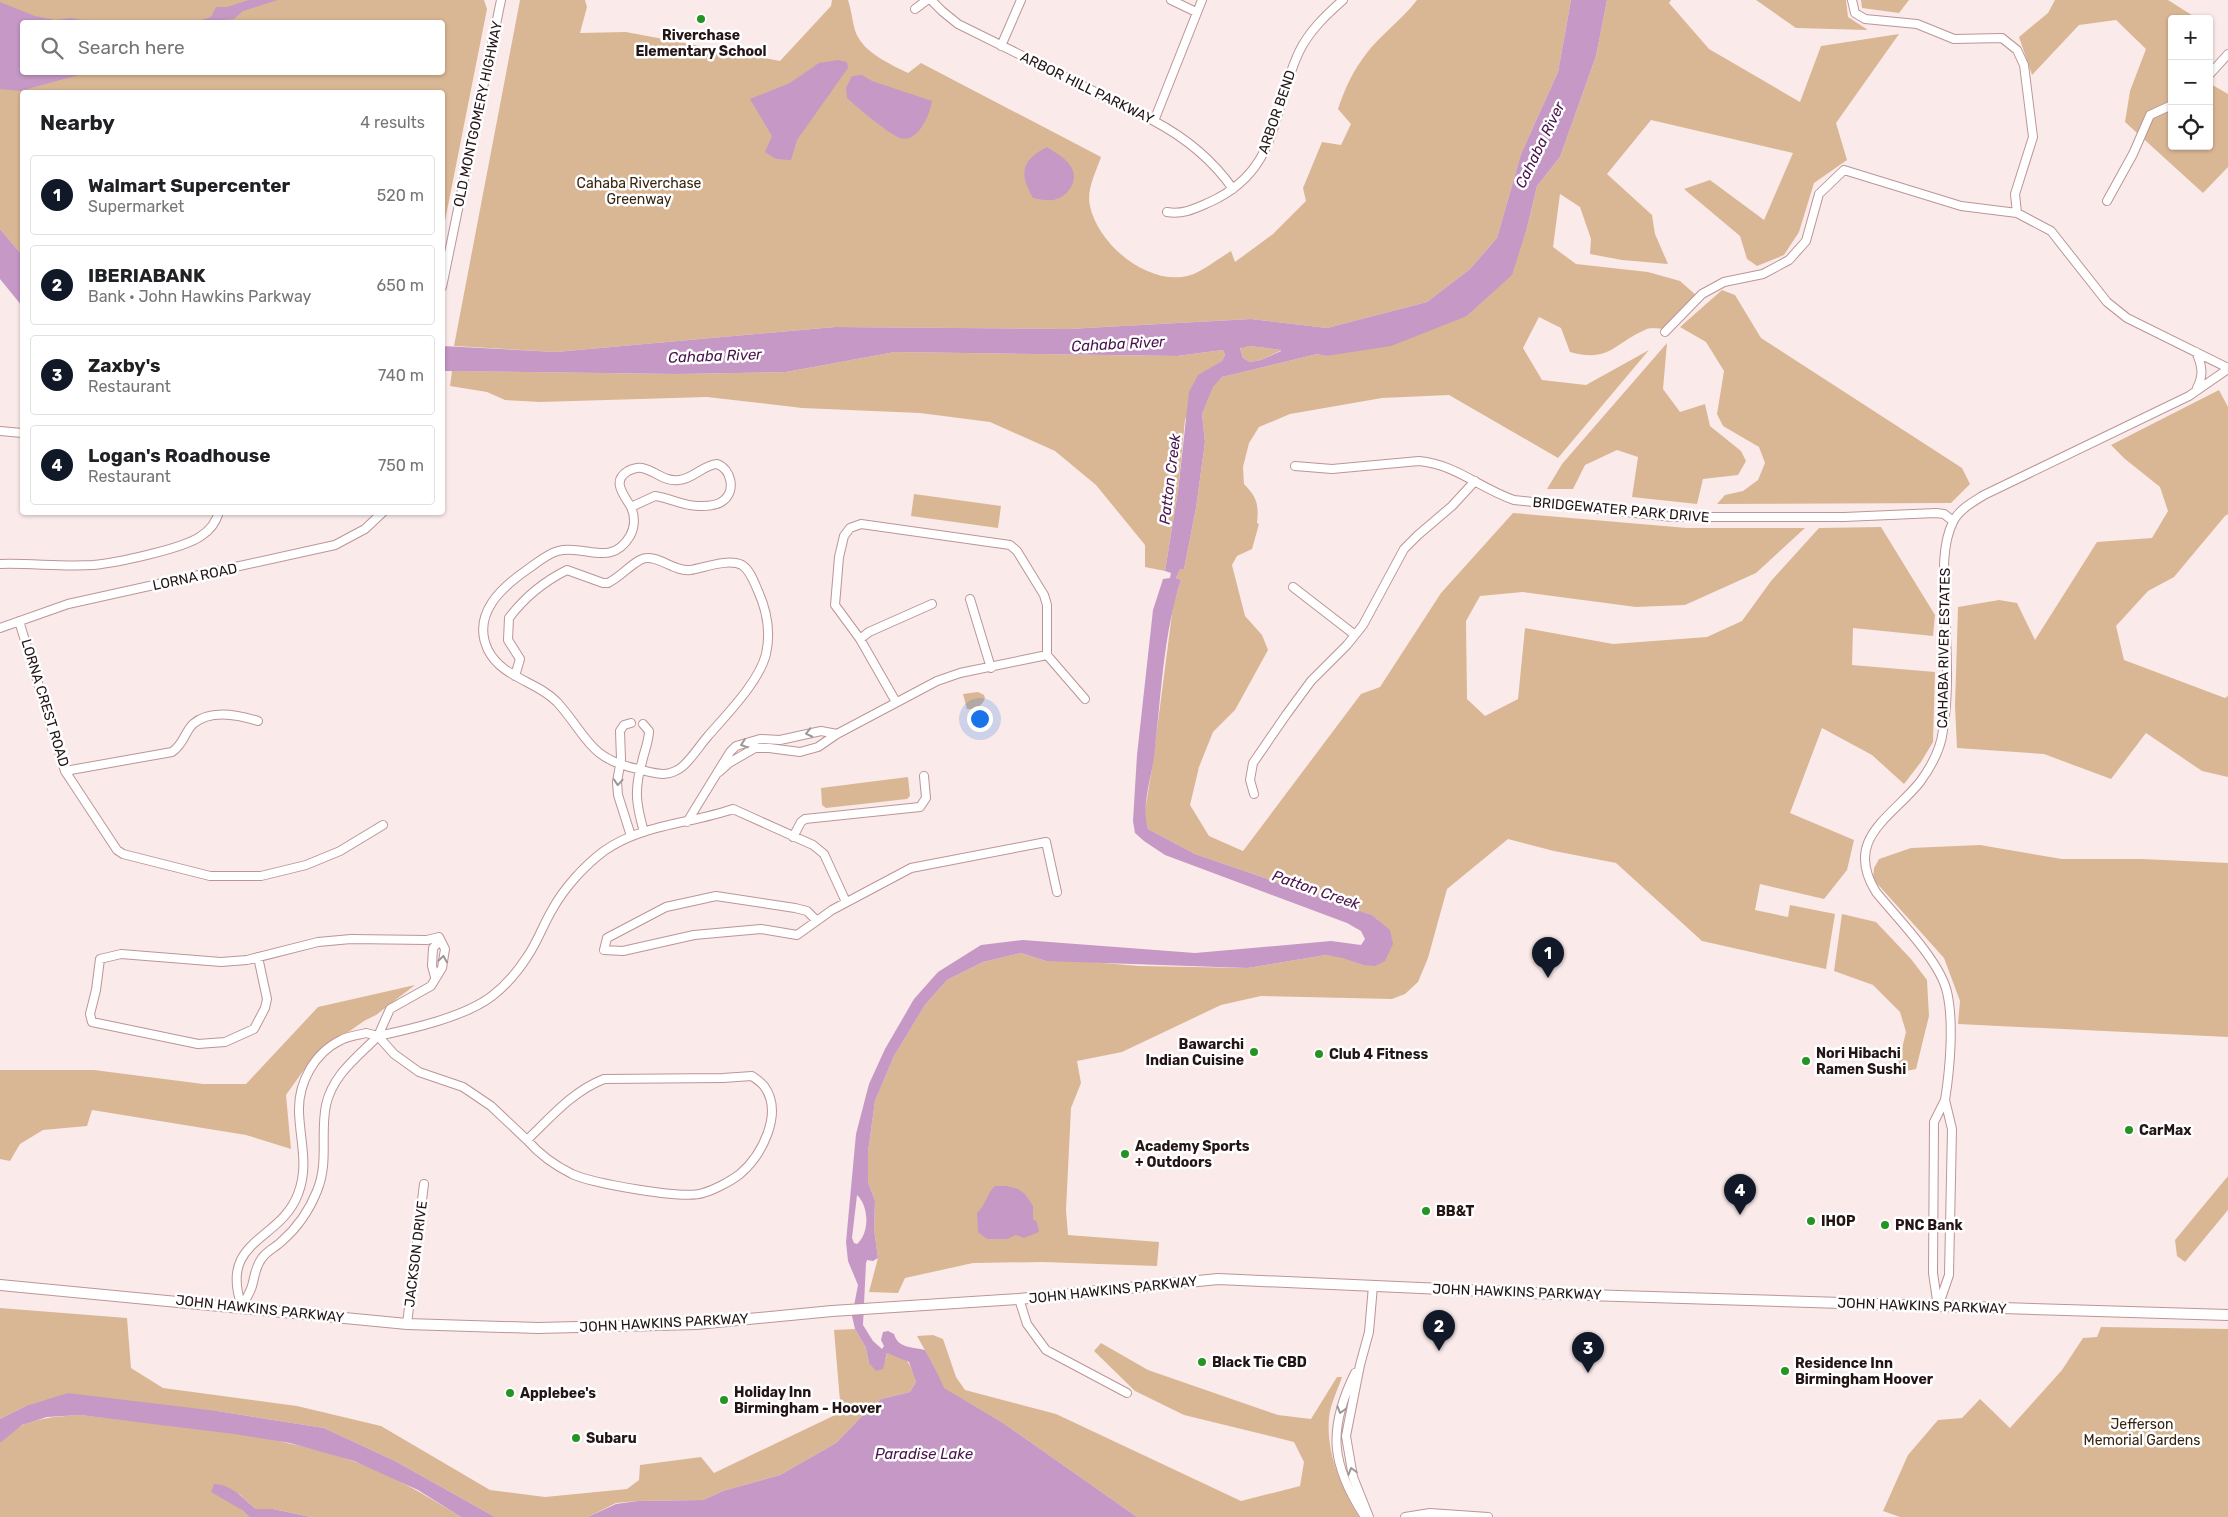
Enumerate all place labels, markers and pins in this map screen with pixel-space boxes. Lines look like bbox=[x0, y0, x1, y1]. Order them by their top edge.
marker: Riverchase Elementary School bbox=[695, 13, 707, 25]
place label: Riverchase Elementary School bbox=[635, 27, 767, 60]
pin: 1 bbox=[1532, 937, 1564, 978]
place label: Bawarchi Indian Cuisine bbox=[1146, 1036, 1244, 1069]
place label: Nori Hibachi Ramen Sushi bbox=[1816, 1045, 1906, 1078]
marker: Bawarchi Indian Cuisine bbox=[1248, 1046, 1260, 1058]
place label: Club 4 Fitness bbox=[1329, 1046, 1428, 1063]
marker: Club 4 Fitness bbox=[1313, 1048, 1325, 1060]
marker: Nori Hibachi Ramen Sushi bbox=[1800, 1055, 1812, 1067]
place label: CarMax bbox=[2139, 1122, 2192, 1139]
marker: CarMax bbox=[2123, 1124, 2135, 1136]
place label: Academy Sports + Outdoors bbox=[1135, 1138, 1250, 1171]
marker: Academy Sports + Outdoors bbox=[1119, 1148, 1131, 1160]
pin: 4 bbox=[1724, 1174, 1756, 1215]
place label: BB&T bbox=[1436, 1203, 1474, 1220]
marker: BB&T bbox=[1420, 1205, 1432, 1217]
place label: IHOP bbox=[1821, 1213, 1856, 1230]
marker: IHOP bbox=[1805, 1215, 1817, 1227]
place label: PNC Bank bbox=[1895, 1217, 1963, 1234]
marker: PNC Bank bbox=[1879, 1219, 1891, 1231]
pin: 2 bbox=[1423, 1310, 1455, 1351]
pin: 3 bbox=[1572, 1332, 1604, 1373]
place label: Black Tie CBD bbox=[1212, 1354, 1307, 1371]
place label: Residence Inn Birmingham Hoover bbox=[1795, 1355, 1934, 1388]
marker: Black Tie CBD bbox=[1196, 1356, 1208, 1368]
marker: Residence Inn Birmingham Hoover bbox=[1779, 1365, 1791, 1377]
place label: Holiday Inn Birmingham - Hoover bbox=[734, 1384, 882, 1417]
place label: Applebee's bbox=[520, 1385, 596, 1402]
marker: Applebee's bbox=[504, 1387, 516, 1399]
marker: Holiday Inn Birmingham - Hoover bbox=[718, 1394, 730, 1406]
place label: Subaru bbox=[586, 1430, 637, 1447]
marker: Subaru bbox=[570, 1432, 582, 1444]

